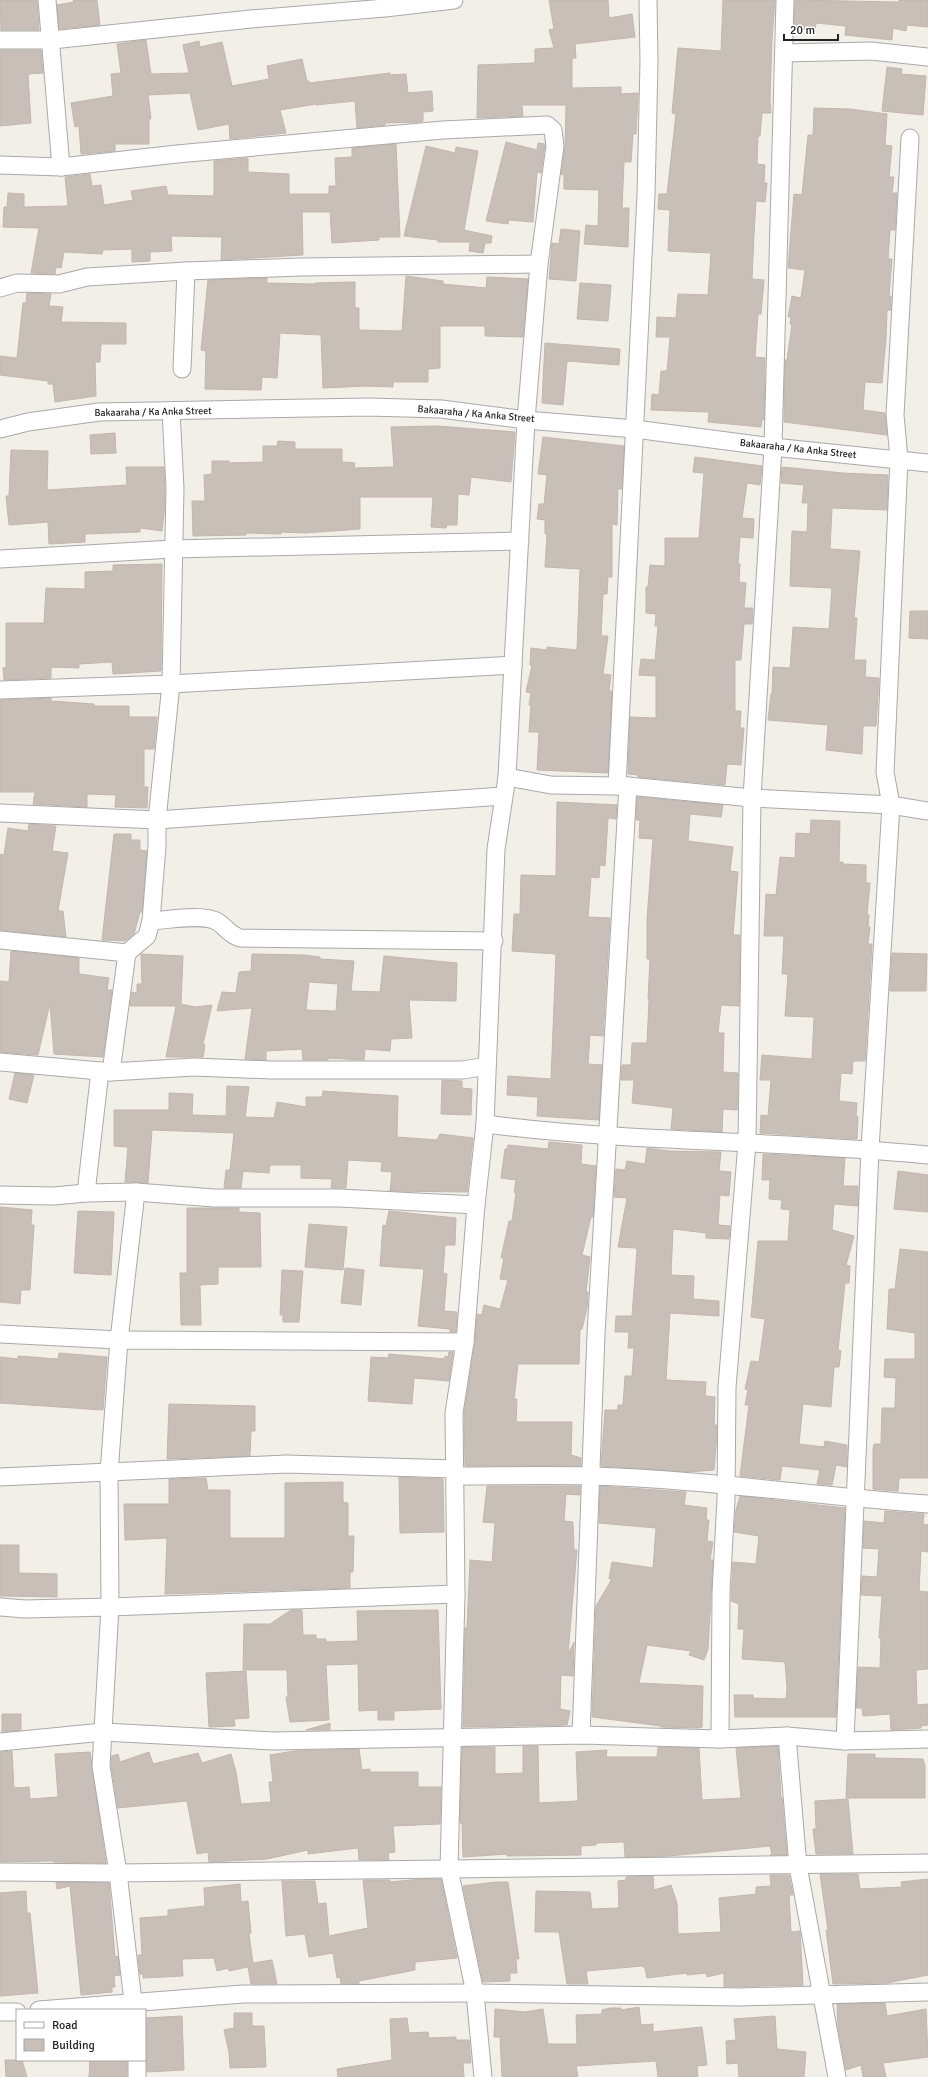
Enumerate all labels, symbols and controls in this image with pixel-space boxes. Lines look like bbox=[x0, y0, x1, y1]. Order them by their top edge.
scale bar bbox=[784, 16, 838, 42]
text: 20 m bbox=[790, 23, 815, 38]
street label: Bakaaraha / Ka Anka Street bbox=[417, 403, 535, 425]
street label: Bakaaraha / Ka Anka Street bbox=[94, 405, 212, 419]
street label: Bakaaraha / Ka Anka Street bbox=[739, 437, 857, 461]
legend bbox=[16, 2009, 146, 2061]
text: Road bbox=[52, 2018, 78, 2033]
text: Building bbox=[52, 2038, 95, 2053]

